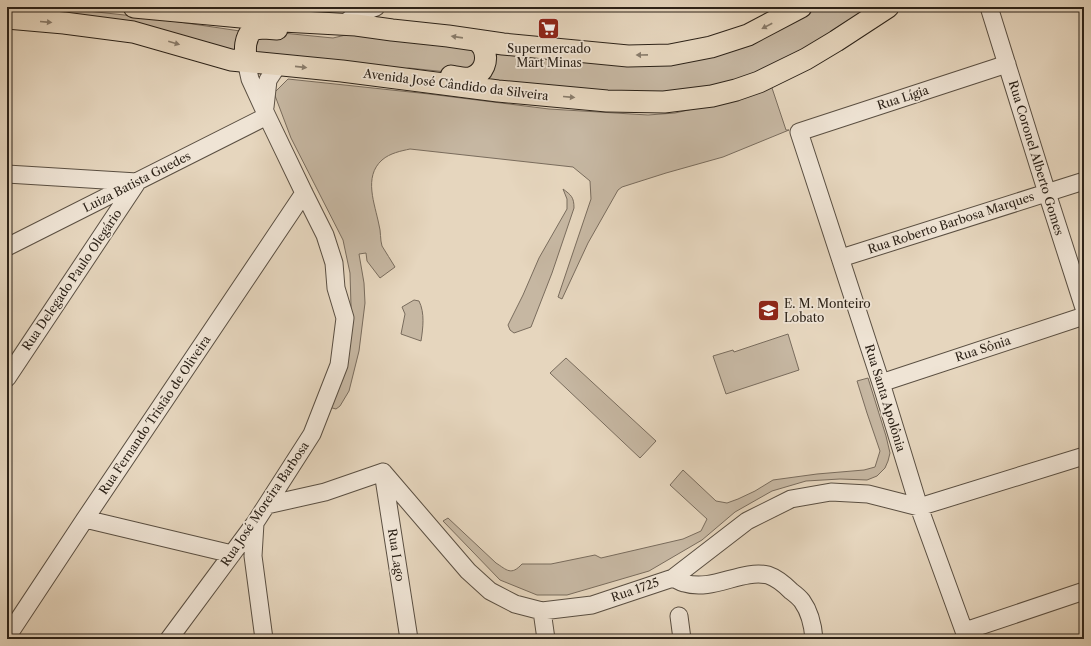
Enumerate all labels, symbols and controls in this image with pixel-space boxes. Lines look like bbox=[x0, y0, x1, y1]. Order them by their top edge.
supermarket icon: Supermercado Mart Minas bbox=[536, 15, 562, 41]
one-way arrow bbox=[40, 18, 52, 25]
one-way arrow bbox=[761, 23, 773, 29]
one-way arrow bbox=[451, 34, 463, 40]
one-way arrow bbox=[167, 41, 180, 47]
place label: Supermercado Mart Minas bbox=[507, 41, 591, 70]
one-way arrow bbox=[636, 52, 648, 59]
one-way arrow bbox=[295, 64, 307, 71]
street label: Avenida José Cândido da Silveira bbox=[362, 66, 550, 103]
street label: Rua Coronel Alberto Gomes bbox=[1006, 79, 1067, 237]
street label: Rua Lígia bbox=[875, 82, 931, 113]
one-way arrow bbox=[563, 94, 575, 101]
street label: Luiza Batista Guedes bbox=[80, 148, 193, 215]
street label: Rua Roberto Barbosa Marques bbox=[866, 188, 1036, 257]
street label: Rua Delegado Paulo Olegário bbox=[19, 206, 125, 353]
place label: E. M. Monteiro Lobato bbox=[784, 296, 871, 325]
school or university icon: E. M. Monteiro Lobato bbox=[755, 298, 781, 324]
street label: Rua Fernando Tristão de Oliveira bbox=[96, 332, 214, 497]
street label: Rua Sônia bbox=[953, 332, 1013, 365]
street label: Rua Santa Apolônia bbox=[862, 342, 909, 454]
street label: Rua José Moreira Barbosa bbox=[217, 438, 312, 569]
street label: Rua Lago bbox=[385, 527, 408, 582]
street label: Rua 1725 bbox=[609, 574, 661, 605]

